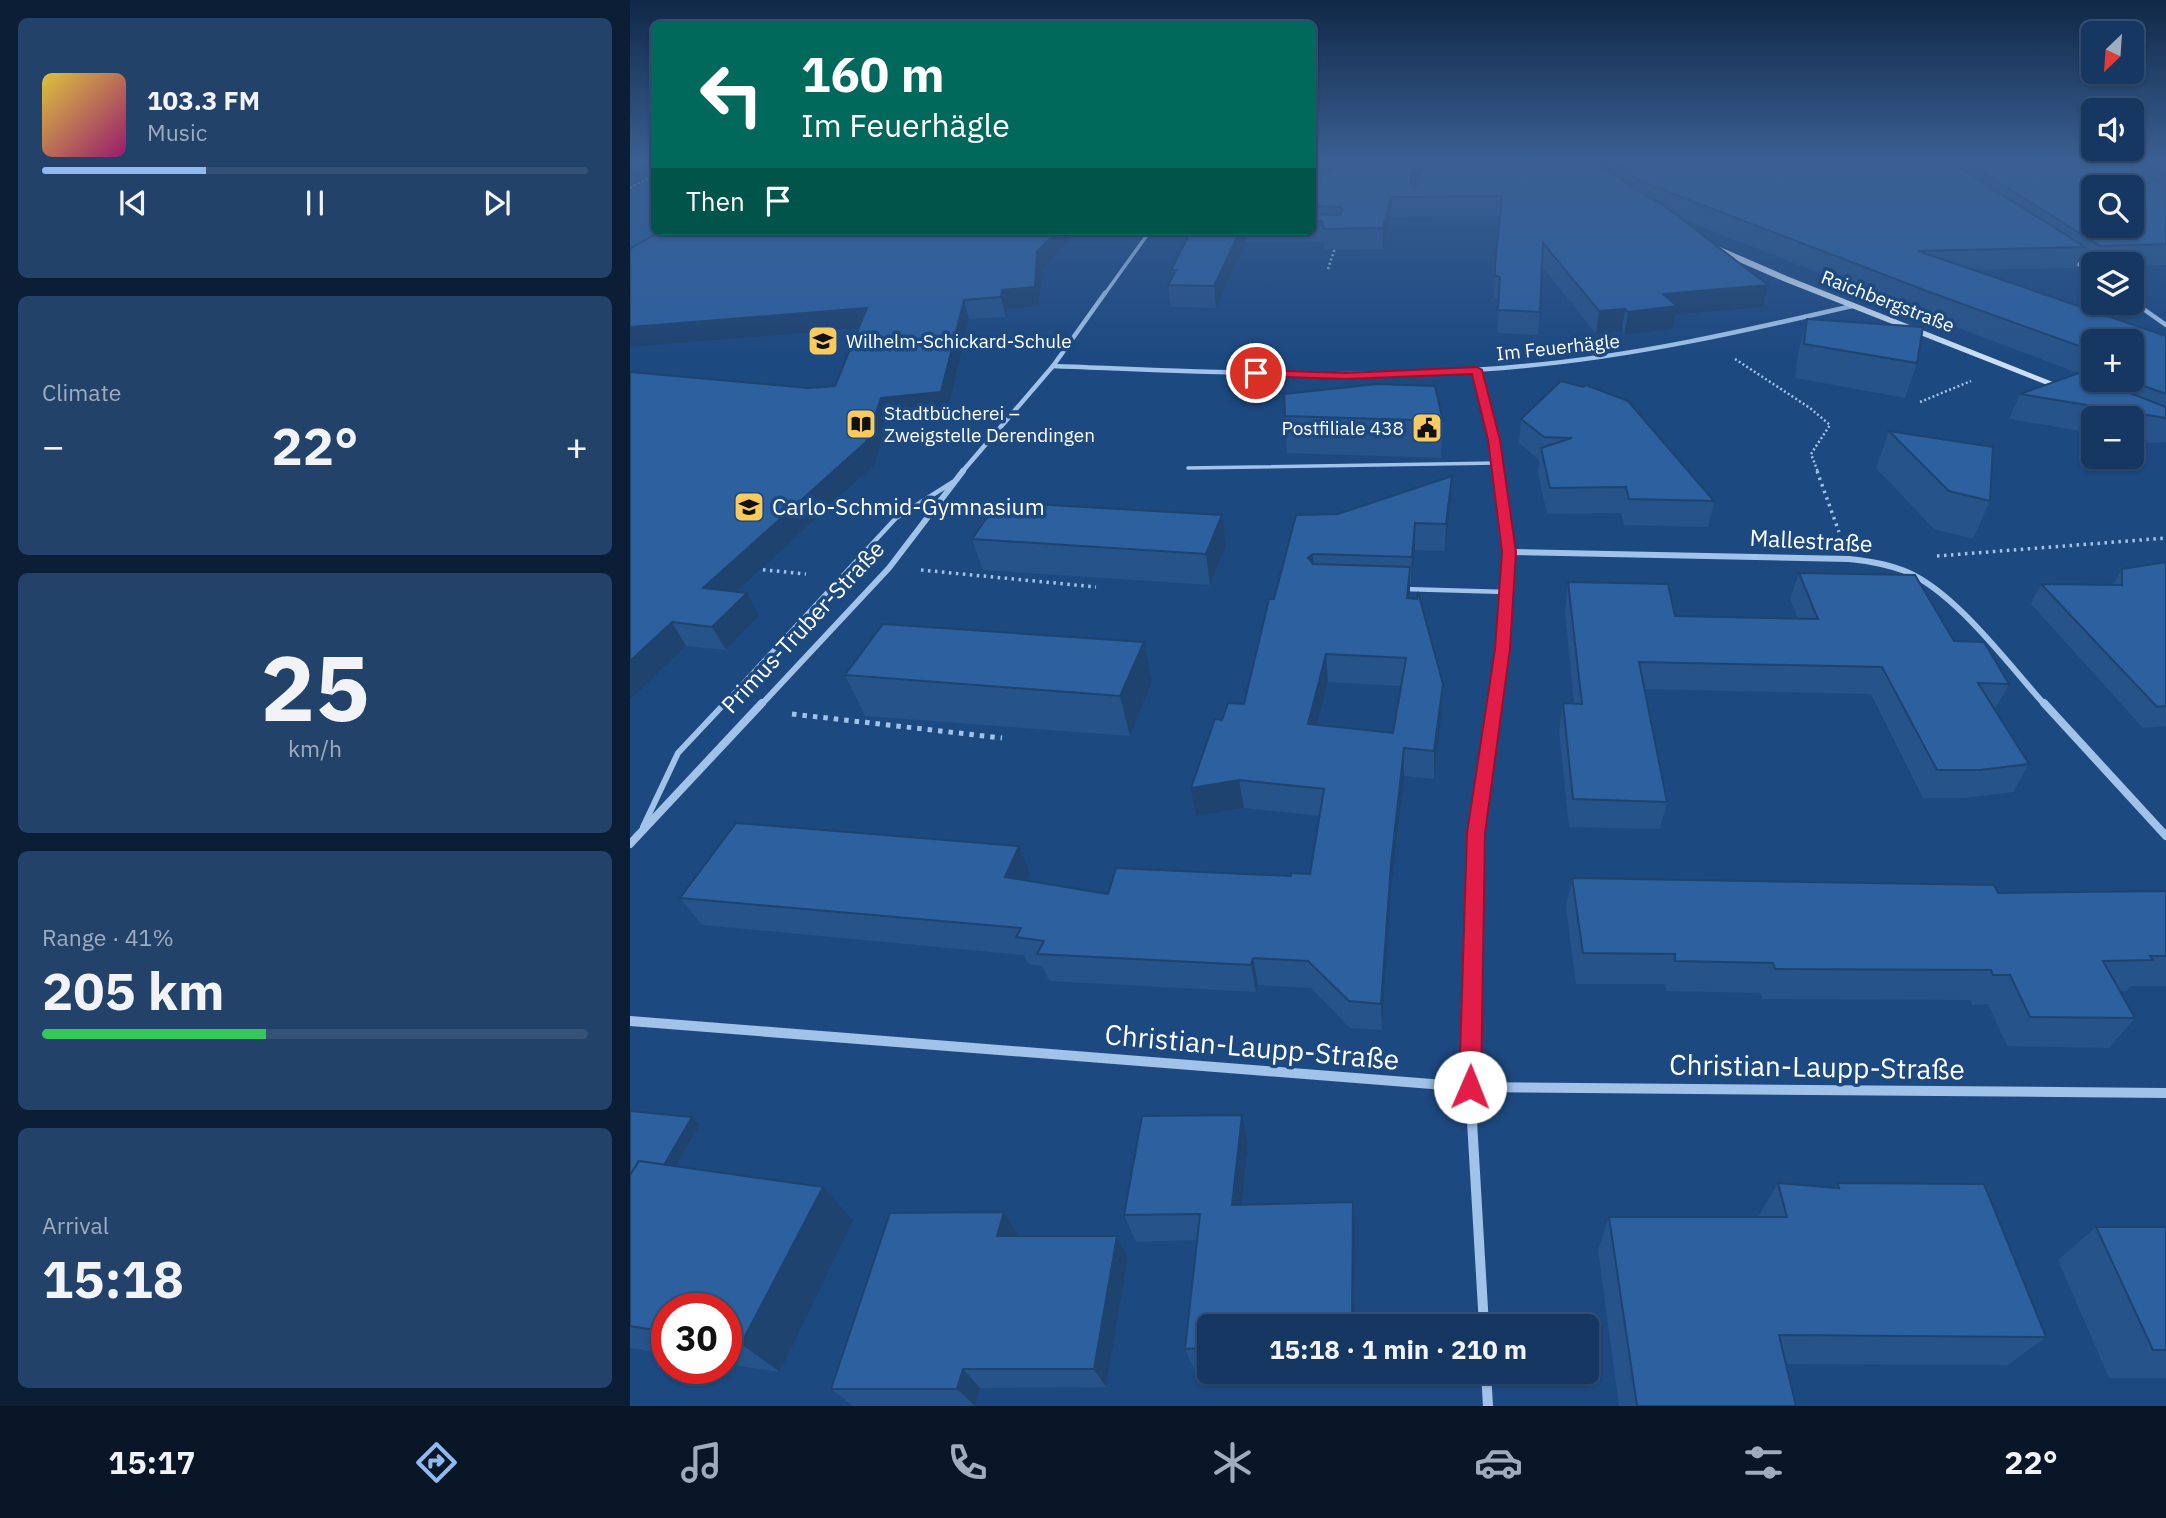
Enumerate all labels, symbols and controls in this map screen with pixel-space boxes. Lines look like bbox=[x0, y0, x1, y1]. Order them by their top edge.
north arrow bbox=[2081, 21, 2144, 84]
map controls bbox=[2081, 21, 2144, 469]
text: 160 m bbox=[801, 42, 945, 105]
icon: left bbox=[686, 49, 777, 140]
text: 103.3 FM bbox=[147, 83, 260, 117]
button: sound bbox=[2081, 98, 2144, 161]
text: Im Feuerhägle bbox=[801, 104, 1010, 146]
text: Music bbox=[147, 117, 207, 147]
button: search bbox=[2081, 175, 2144, 238]
icon: arrive bbox=[759, 182, 797, 220]
icon: previous bbox=[114, 184, 152, 222]
icon: pause bbox=[296, 184, 334, 222]
icon: next bbox=[478, 184, 516, 222]
text: Then bbox=[686, 184, 745, 218]
button: layers bbox=[2081, 252, 2144, 315]
street label: Raichbergstraße bbox=[1818, 265, 1958, 337]
school or university icon: Wilhelm-Schickard-Schule bbox=[806, 324, 840, 358]
place label: Wilhelm-Schickard-Schule bbox=[846, 329, 1072, 353]
street label: Im Feuerhägle bbox=[1495, 329, 1621, 365]
button: + bbox=[2081, 329, 2144, 392]
pin bbox=[1226, 343, 1286, 403]
icon: arrive bbox=[1237, 354, 1275, 392]
text: Climate bbox=[42, 377, 121, 407]
place label: Stadtbücherei – Zweigstelle Derendingen bbox=[884, 401, 1095, 447]
button: − bbox=[2081, 406, 2144, 469]
library icon: Stadtbücherei – Zweigstelle Derendingen bbox=[844, 407, 878, 441]
public building icon: Postfiliale 438 bbox=[1410, 411, 1444, 445]
text: 22° bbox=[272, 412, 358, 479]
place label: Postfiliale 438 bbox=[1282, 416, 1404, 440]
text: − bbox=[42, 421, 65, 470]
text: + bbox=[565, 421, 588, 470]
school or university icon: Carlo-Schmid-Gymnasium bbox=[732, 490, 766, 524]
place label: Carlo-Schmid-Gymnasium bbox=[772, 491, 1045, 521]
street label: Mallestraße bbox=[1749, 522, 1873, 558]
street label: Primus-Truber-Straße bbox=[714, 534, 890, 719]
text: 25 bbox=[260, 628, 370, 746]
text: km/h bbox=[288, 733, 342, 763]
text: Range · 41% bbox=[42, 922, 174, 952]
text: 205 km bbox=[42, 957, 224, 1024]
street label: Christian-Laupp-Straße bbox=[1103, 1015, 1401, 1078]
street label: Christian-Laupp-Straße bbox=[1669, 1045, 1965, 1088]
position arrow bbox=[1433, 1050, 1507, 1124]
text: Arrival bbox=[42, 1210, 109, 1240]
text: 15:18 bbox=[42, 1245, 184, 1312]
speed limit sign: 30 bbox=[651, 1293, 742, 1384]
text: 15:18 · 1 min · 210 m bbox=[1269, 1332, 1527, 1366]
icon: directions bbox=[412, 1438, 461, 1487]
icon: music bbox=[677, 1438, 726, 1487]
icon: phone bbox=[943, 1438, 992, 1487]
icon: climate bbox=[1208, 1438, 1257, 1487]
icon: car bbox=[1474, 1438, 1523, 1487]
icon: filters bbox=[1739, 1438, 1788, 1487]
text: 15:17 bbox=[108, 1441, 196, 1483]
text: 22° bbox=[2004, 1441, 2058, 1483]

